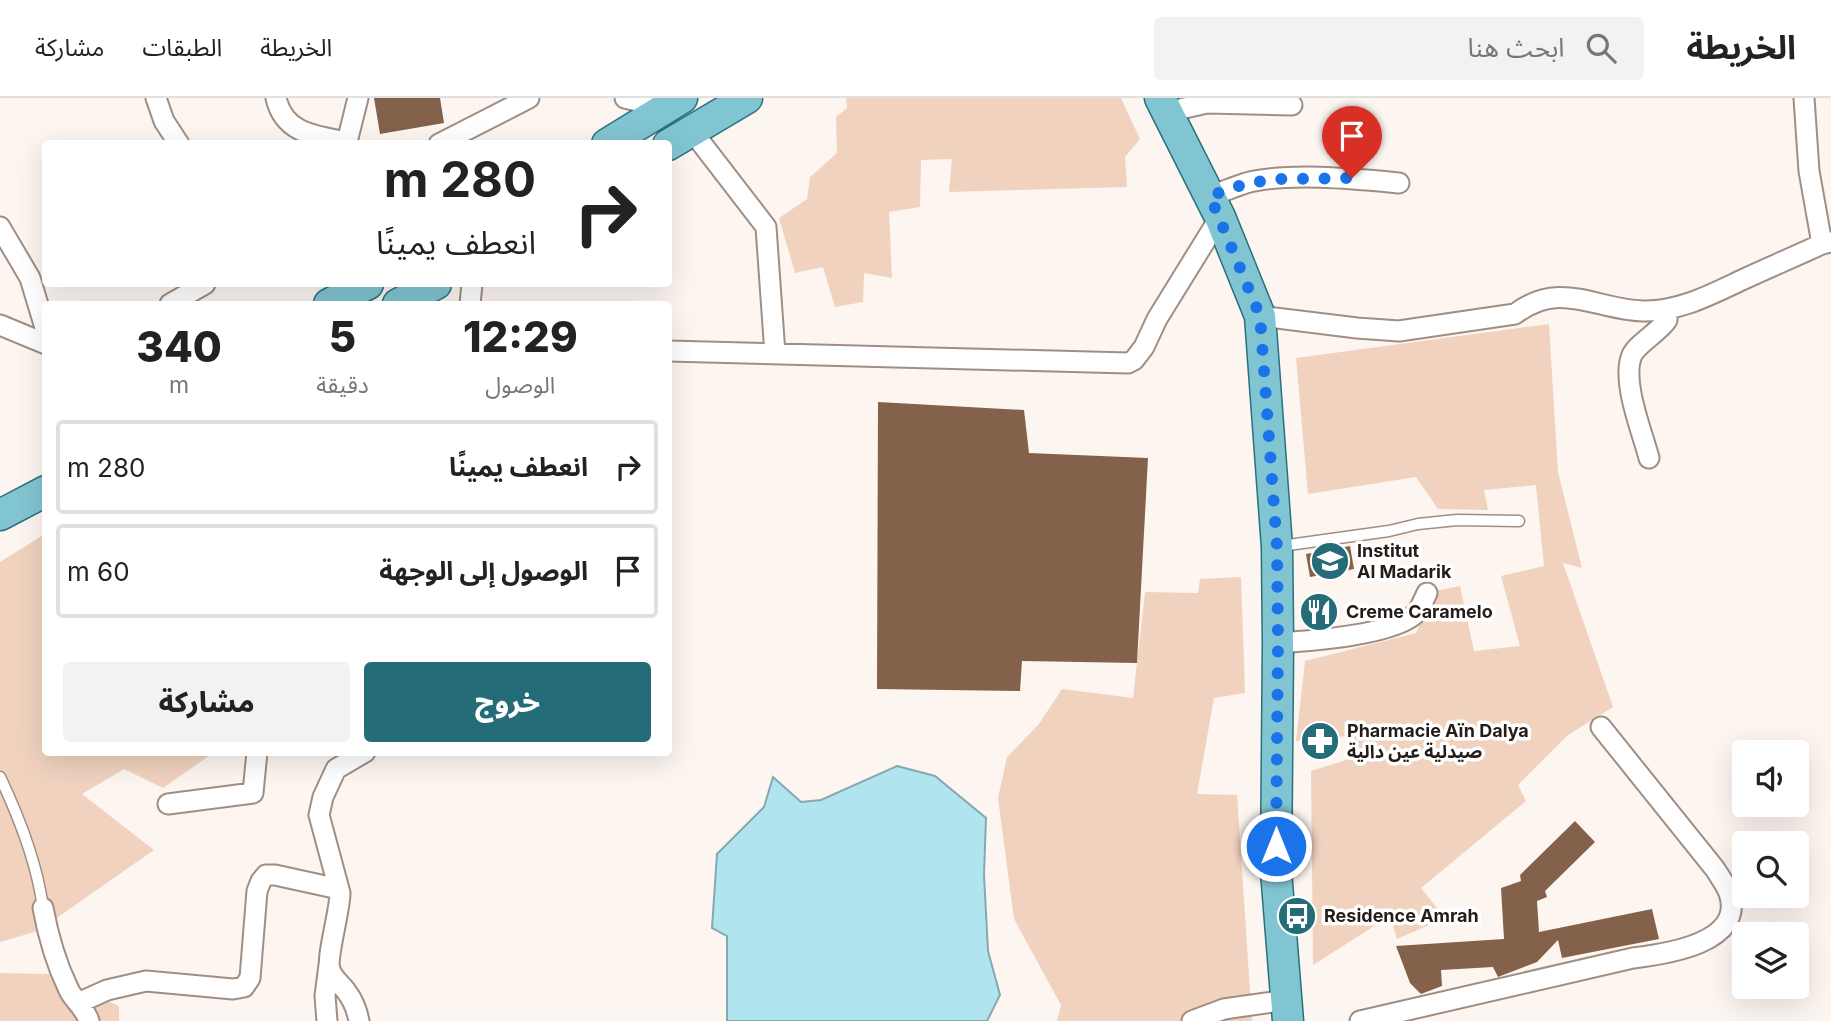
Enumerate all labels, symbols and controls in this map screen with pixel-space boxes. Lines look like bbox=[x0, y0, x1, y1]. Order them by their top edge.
search box bbox=[1154, 17, 1644, 80]
text: الخريطة bbox=[1686, 27, 1796, 67]
icon: search bbox=[1582, 29, 1620, 67]
text: ابحث هنا bbox=[1468, 32, 1564, 63]
text: مشاركة bbox=[35, 33, 104, 62]
text: الطبقات bbox=[142, 33, 222, 62]
text: الخريطة bbox=[260, 33, 332, 62]
pin bbox=[1322, 106, 1382, 178]
icon: arrive bbox=[1333, 117, 1371, 155]
text: 280 m bbox=[384, 150, 536, 209]
icon: right bbox=[560, 168, 651, 259]
text: انعطف يمينًا bbox=[376, 223, 536, 262]
text: 5 bbox=[329, 311, 356, 362]
text: 12:29 bbox=[463, 311, 578, 362]
text: 340 bbox=[136, 321, 222, 372]
text: m bbox=[169, 371, 189, 399]
text: دقيقة bbox=[316, 371, 369, 399]
text: الوصول bbox=[485, 371, 555, 399]
icon: right bbox=[609, 448, 647, 486]
text: انعطف يمينًا bbox=[449, 451, 588, 482]
text: 280 m bbox=[67, 452, 145, 483]
school or university icon: Institut Al Madarik bbox=[1309, 540, 1351, 582]
place label: Institut Al Madarik bbox=[1357, 540, 1452, 582]
icon: arrive bbox=[609, 552, 647, 590]
text: الوصول إلى الوجهة bbox=[379, 555, 588, 586]
text: 60 m bbox=[67, 556, 130, 587]
restaurant icon: Creme Caramelo bbox=[1298, 591, 1340, 633]
place label: Creme Caramelo bbox=[1346, 601, 1493, 622]
button: مشاركة bbox=[63, 662, 350, 742]
button: خروج bbox=[364, 662, 651, 742]
pharmacy icon: Pharmacie Aïn Dalya صيدلية عين دالية bbox=[1299, 720, 1341, 762]
place label: Pharmacie Aïn Dalya صيدلية عين دالية bbox=[1347, 720, 1529, 762]
map controls bbox=[1732, 740, 1809, 999]
button: sound bbox=[1732, 740, 1809, 817]
position arrow bbox=[1239, 809, 1313, 883]
button: search bbox=[1732, 831, 1809, 908]
bus stop icon: Residence Amrah bbox=[1276, 895, 1318, 937]
place label: Residence Amrah bbox=[1324, 905, 1479, 926]
button: layers bbox=[1732, 922, 1809, 999]

